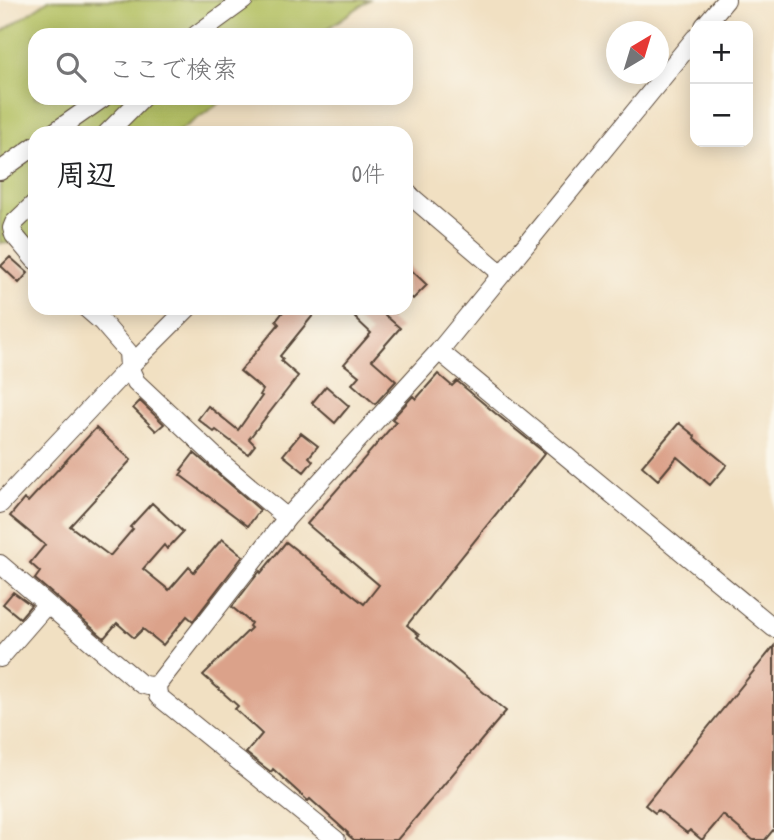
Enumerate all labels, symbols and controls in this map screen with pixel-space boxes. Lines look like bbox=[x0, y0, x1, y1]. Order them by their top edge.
north arrow bbox=[606, 21, 669, 84]
map controls bbox=[690, 21, 753, 147]
button: + bbox=[690, 21, 753, 84]
search box bbox=[28, 28, 413, 105]
icon: search bbox=[52, 48, 90, 86]
text: ここで検索 bbox=[108, 51, 238, 86]
button: − bbox=[690, 84, 753, 147]
text: 周辺 bbox=[56, 154, 116, 194]
text: 0件 bbox=[352, 158, 385, 189]

